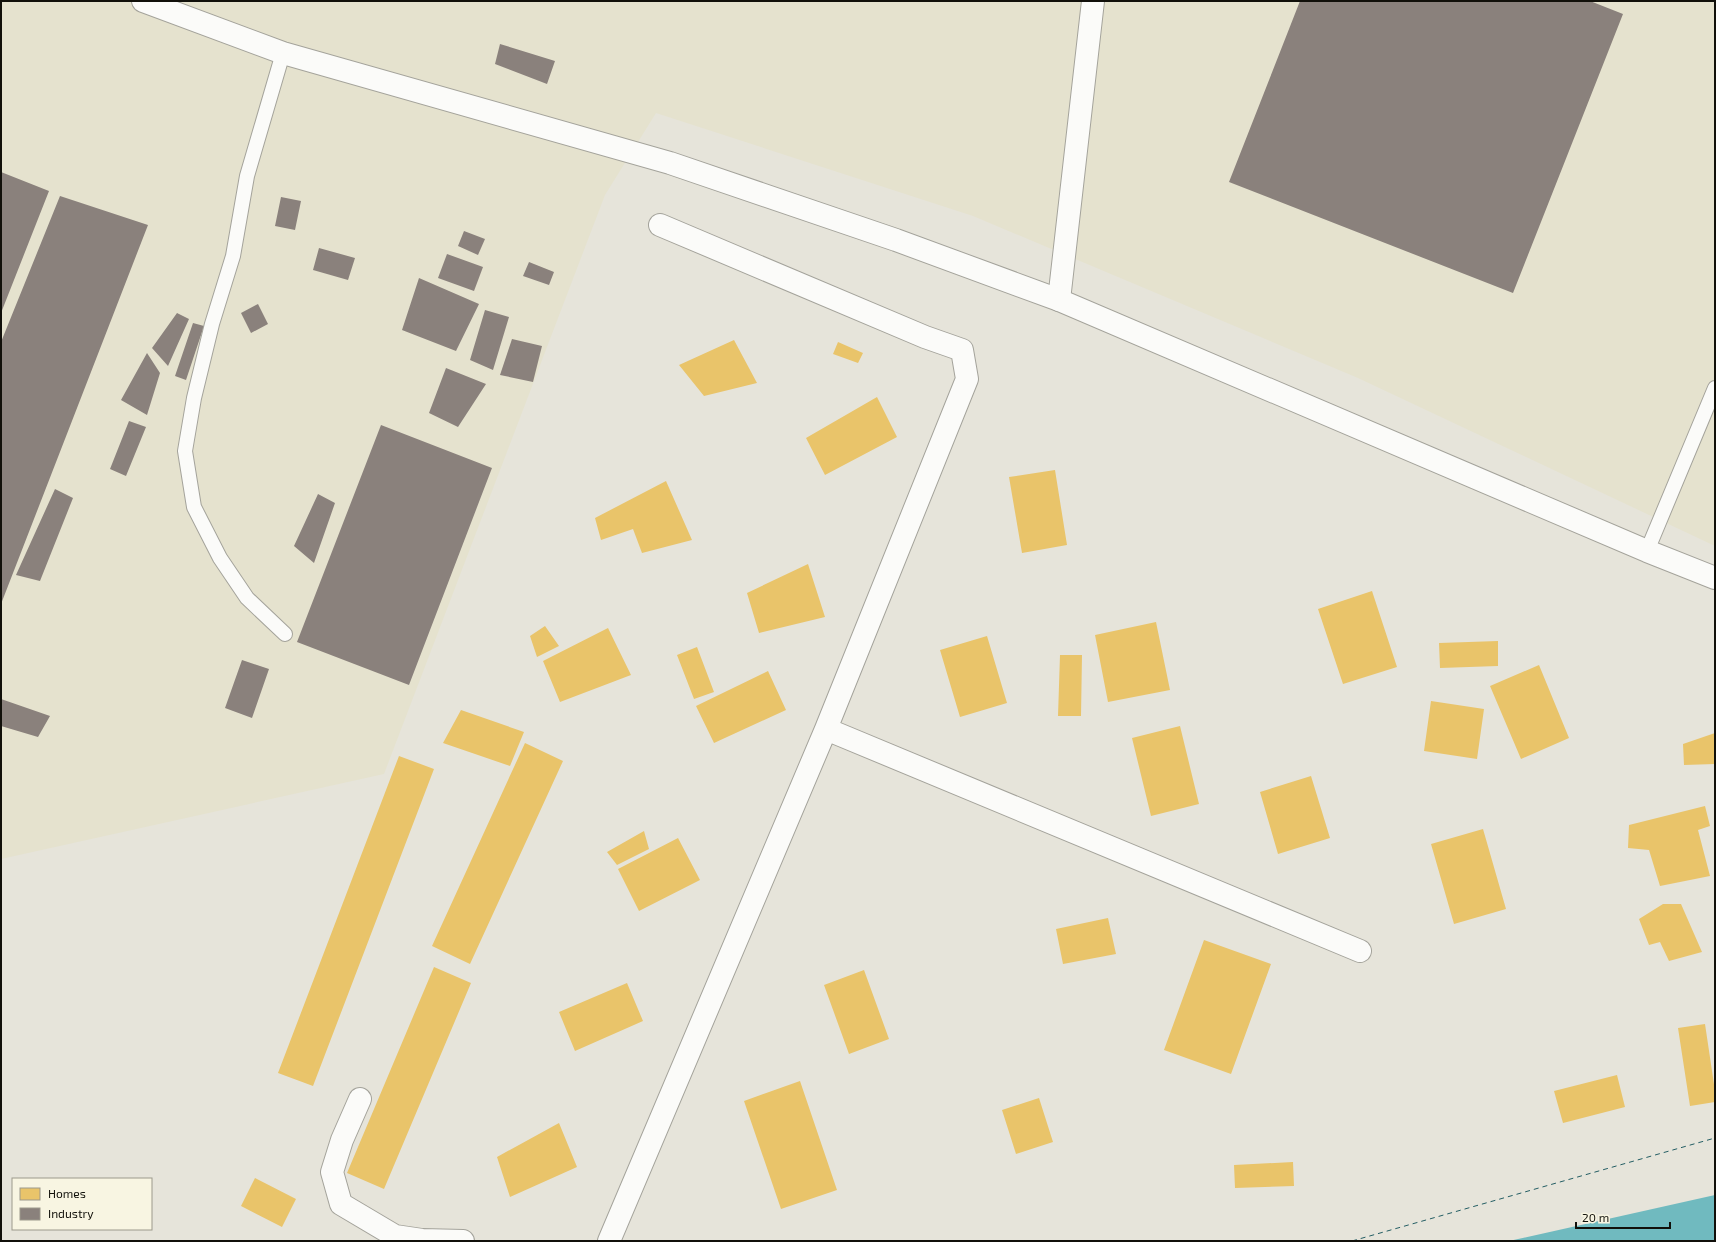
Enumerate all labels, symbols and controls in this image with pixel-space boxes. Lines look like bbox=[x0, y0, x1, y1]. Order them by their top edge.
legend bbox=[12, 1178, 152, 1230]
text: Homes bbox=[48, 1186, 86, 1200]
scale bar bbox=[1576, 1204, 1670, 1230]
text: Industry bbox=[48, 1206, 94, 1220]
text: 20 m bbox=[1582, 1210, 1609, 1224]

